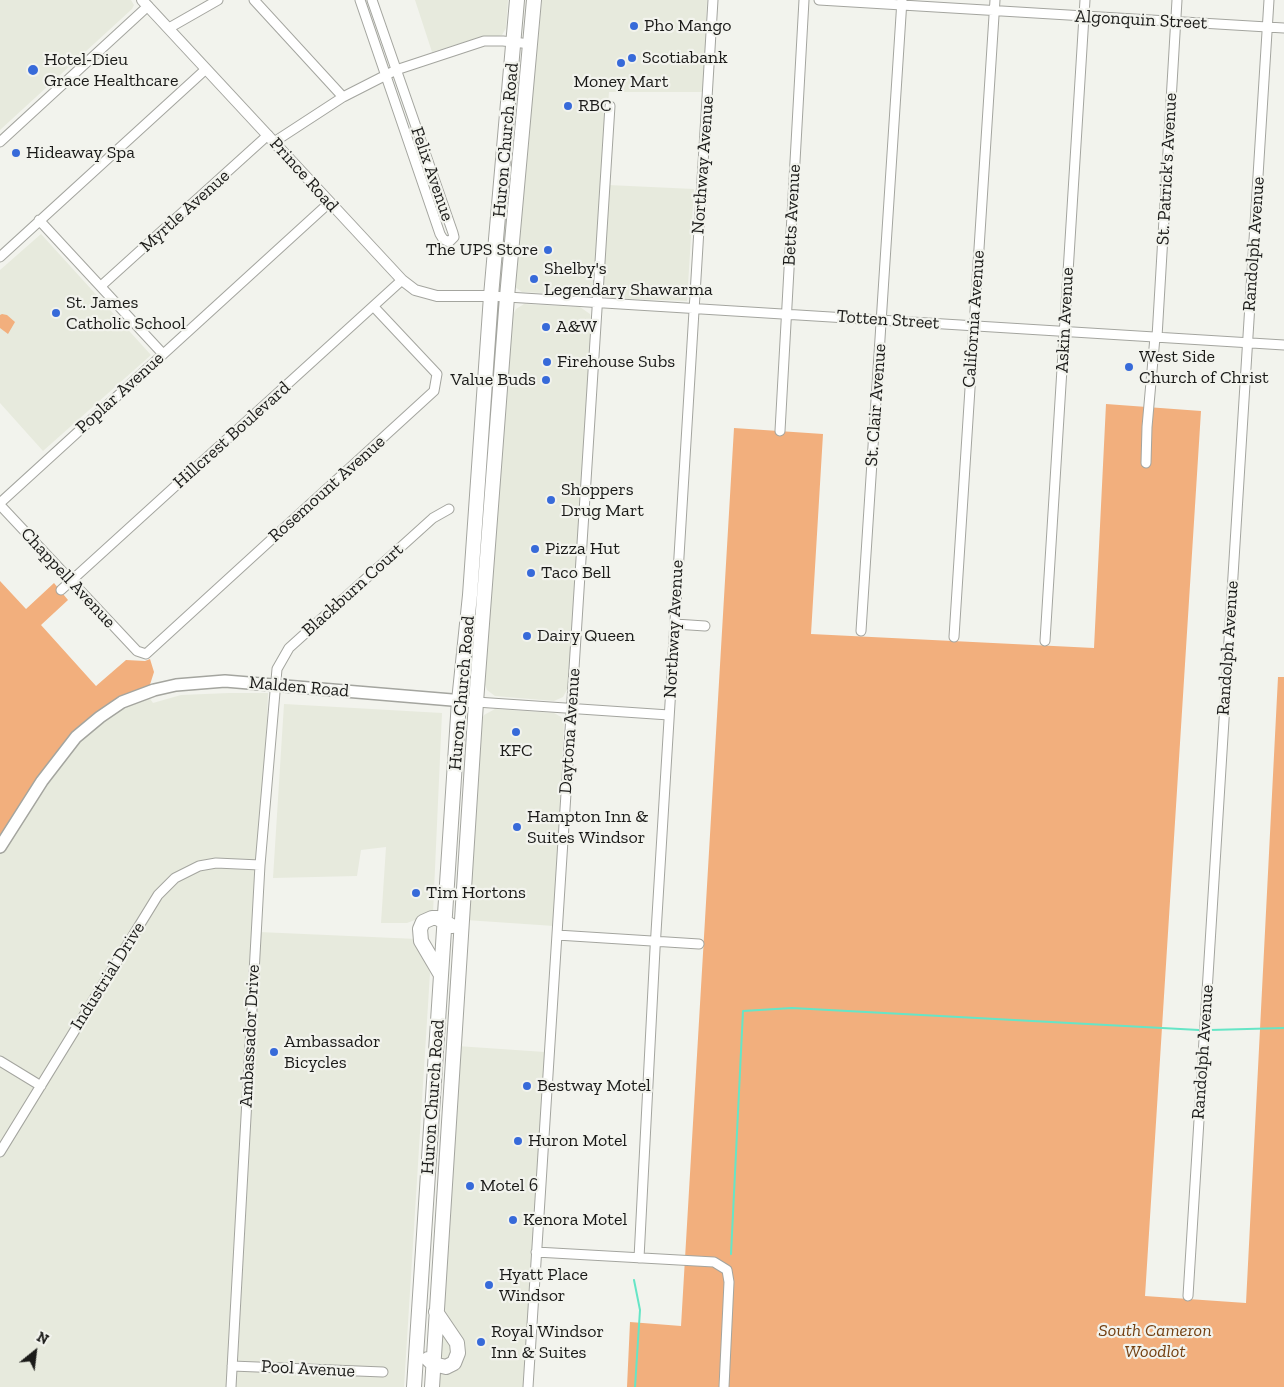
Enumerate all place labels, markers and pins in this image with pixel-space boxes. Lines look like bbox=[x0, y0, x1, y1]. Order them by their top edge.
place label: Pho Mango bbox=[644, 15, 732, 37]
marker: Pho Mango bbox=[628, 20, 640, 32]
place label: Scotiabank bbox=[642, 47, 728, 69]
place label: Hotel-Dieu Grace Healthcare bbox=[44, 49, 178, 92]
marker: Scotiabank bbox=[626, 52, 638, 64]
marker: Money Mart bbox=[615, 57, 627, 69]
marker: Hotel-Dieu Grace Healthcare bbox=[26, 63, 40, 77]
place label: Money Mart bbox=[573, 71, 669, 93]
place label: RBC bbox=[578, 95, 612, 117]
marker: RBC bbox=[562, 100, 574, 112]
place label: Hideaway Spa bbox=[26, 142, 135, 164]
marker: Hideaway Spa bbox=[10, 147, 22, 159]
place label: The UPS Store bbox=[426, 239, 538, 261]
marker: The UPS Store bbox=[542, 244, 554, 256]
place label: Shelby's Legendary Shawarma bbox=[544, 258, 713, 300]
marker: Shelby's Legendary Shawarma bbox=[528, 273, 540, 285]
place label: St. James Catholic School bbox=[66, 292, 186, 334]
marker: St. James Catholic School bbox=[50, 307, 62, 319]
place label: A&W bbox=[556, 316, 597, 338]
marker: A&W bbox=[540, 321, 552, 333]
place label: West Side Church of Christ bbox=[1139, 346, 1269, 388]
place label: Firehouse Subs bbox=[557, 351, 675, 373]
marker: Firehouse Subs bbox=[541, 356, 553, 368]
marker: West Side Church of Christ bbox=[1123, 361, 1135, 373]
place label: Value Buds bbox=[451, 369, 536, 391]
marker: Value Buds bbox=[540, 374, 552, 386]
place label: Shoppers Drug Mart bbox=[561, 479, 644, 522]
marker: Shoppers Drug Mart bbox=[545, 494, 557, 506]
place label: Pizza Hut bbox=[545, 538, 620, 560]
marker: Pizza Hut bbox=[529, 543, 541, 555]
place label: Taco Bell bbox=[541, 562, 611, 584]
marker: Taco Bell bbox=[525, 567, 537, 579]
place label: Dairy Queen bbox=[537, 625, 635, 647]
marker: Dairy Queen bbox=[521, 630, 533, 642]
marker: KFC bbox=[510, 726, 522, 738]
place label: KFC bbox=[499, 740, 533, 762]
place label: Hampton Inn & Suites Windsor bbox=[527, 806, 648, 849]
marker: Hampton Inn & Suites Windsor bbox=[511, 821, 523, 833]
place label: Tim Hortons bbox=[426, 882, 526, 904]
marker: Tim Hortons bbox=[410, 887, 422, 899]
place label: Ambassador Bicycles bbox=[284, 1031, 381, 1074]
marker: Ambassador Bicycles bbox=[268, 1046, 280, 1058]
place label: Bestway Motel bbox=[537, 1075, 651, 1097]
marker: Bestway Motel bbox=[521, 1080, 533, 1092]
place label: Huron Motel bbox=[528, 1130, 627, 1152]
marker: Huron Motel bbox=[512, 1135, 524, 1147]
place label: Motel 6 bbox=[480, 1175, 538, 1197]
marker: Motel 6 bbox=[464, 1180, 476, 1192]
place label: Kenora Motel bbox=[523, 1209, 627, 1231]
marker: Kenora Motel bbox=[507, 1214, 519, 1226]
place label: Hyatt Place Windsor bbox=[499, 1264, 588, 1306]
marker: Hyatt Place Windsor bbox=[483, 1279, 495, 1291]
place label: Royal Windsor Inn & Suites bbox=[491, 1321, 604, 1364]
marker: Royal Windsor Inn & Suites bbox=[475, 1336, 487, 1348]

